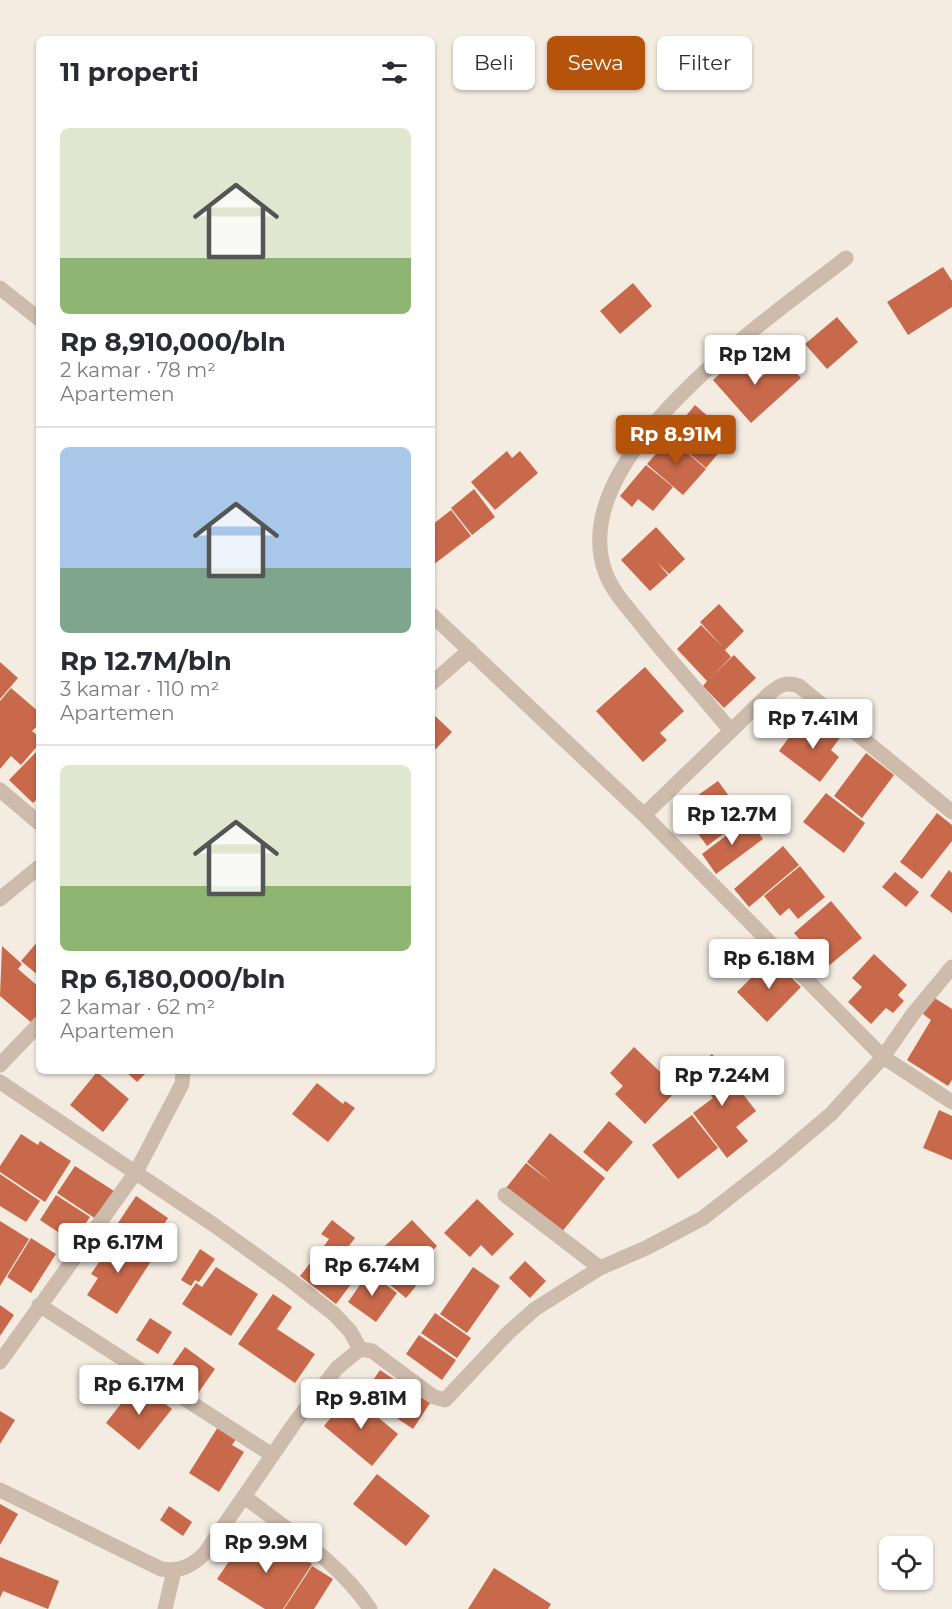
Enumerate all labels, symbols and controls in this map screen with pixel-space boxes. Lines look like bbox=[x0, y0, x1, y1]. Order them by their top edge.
chip: Beli bbox=[453, 36, 535, 90]
chip: Sewa bbox=[547, 36, 645, 90]
chip: Filter bbox=[657, 36, 752, 90]
text: 11 properti bbox=[60, 56, 199, 88]
icon: filters bbox=[378, 56, 411, 89]
icon: home bbox=[182, 167, 290, 275]
text: Rp 8,910,000/bln bbox=[60, 326, 286, 358]
pin: Rp 12M bbox=[706, 335, 804, 386]
text: Rp 12M bbox=[719, 342, 791, 366]
text: 2 kamar · 78 m² bbox=[60, 358, 216, 382]
text: Apartemen bbox=[60, 382, 175, 406]
pin: Rp 8.91M bbox=[614, 415, 738, 466]
text: Rp 8.91M bbox=[630, 422, 722, 446]
icon: home bbox=[182, 486, 290, 594]
text: Rp 12.7M/bln bbox=[60, 645, 232, 677]
text: 3 kamar · 110 m² bbox=[60, 677, 219, 701]
pin: Rp 7.41M bbox=[751, 699, 875, 750]
text: Apartemen bbox=[60, 701, 175, 725]
text: Rp 7.41M bbox=[767, 706, 859, 730]
pin: Rp 12.7M bbox=[670, 795, 794, 846]
text: Rp 12.7M bbox=[687, 802, 777, 826]
icon: home bbox=[182, 804, 290, 912]
pin: Rp 6.18M bbox=[707, 939, 831, 990]
text: Rp 6.18M bbox=[723, 946, 815, 970]
text: Rp 6,180,000/bln bbox=[60, 963, 285, 995]
text: 2 kamar · 62 m² bbox=[60, 995, 215, 1019]
text: Apartemen bbox=[60, 1019, 175, 1043]
pin: Rp 7.24M bbox=[660, 1056, 784, 1107]
text: Rp 7.24M bbox=[674, 1063, 770, 1087]
pin: Rp 6.17M bbox=[56, 1223, 180, 1274]
text: Rp 6.17M bbox=[72, 1230, 164, 1254]
pin: Rp 6.74M bbox=[310, 1246, 434, 1297]
text: Rp 6.74M bbox=[324, 1253, 420, 1277]
pin: Rp 6.17M bbox=[77, 1365, 201, 1416]
text: Rp 6.17M bbox=[93, 1372, 185, 1396]
pin: Rp 9.81M bbox=[299, 1379, 423, 1430]
text: Rp 9.81M bbox=[315, 1386, 407, 1410]
pin: Rp 9.9M bbox=[211, 1523, 321, 1574]
text: Rp 9.9M bbox=[224, 1530, 308, 1554]
map controls bbox=[879, 1536, 933, 1590]
button: locate bbox=[879, 1536, 933, 1590]

